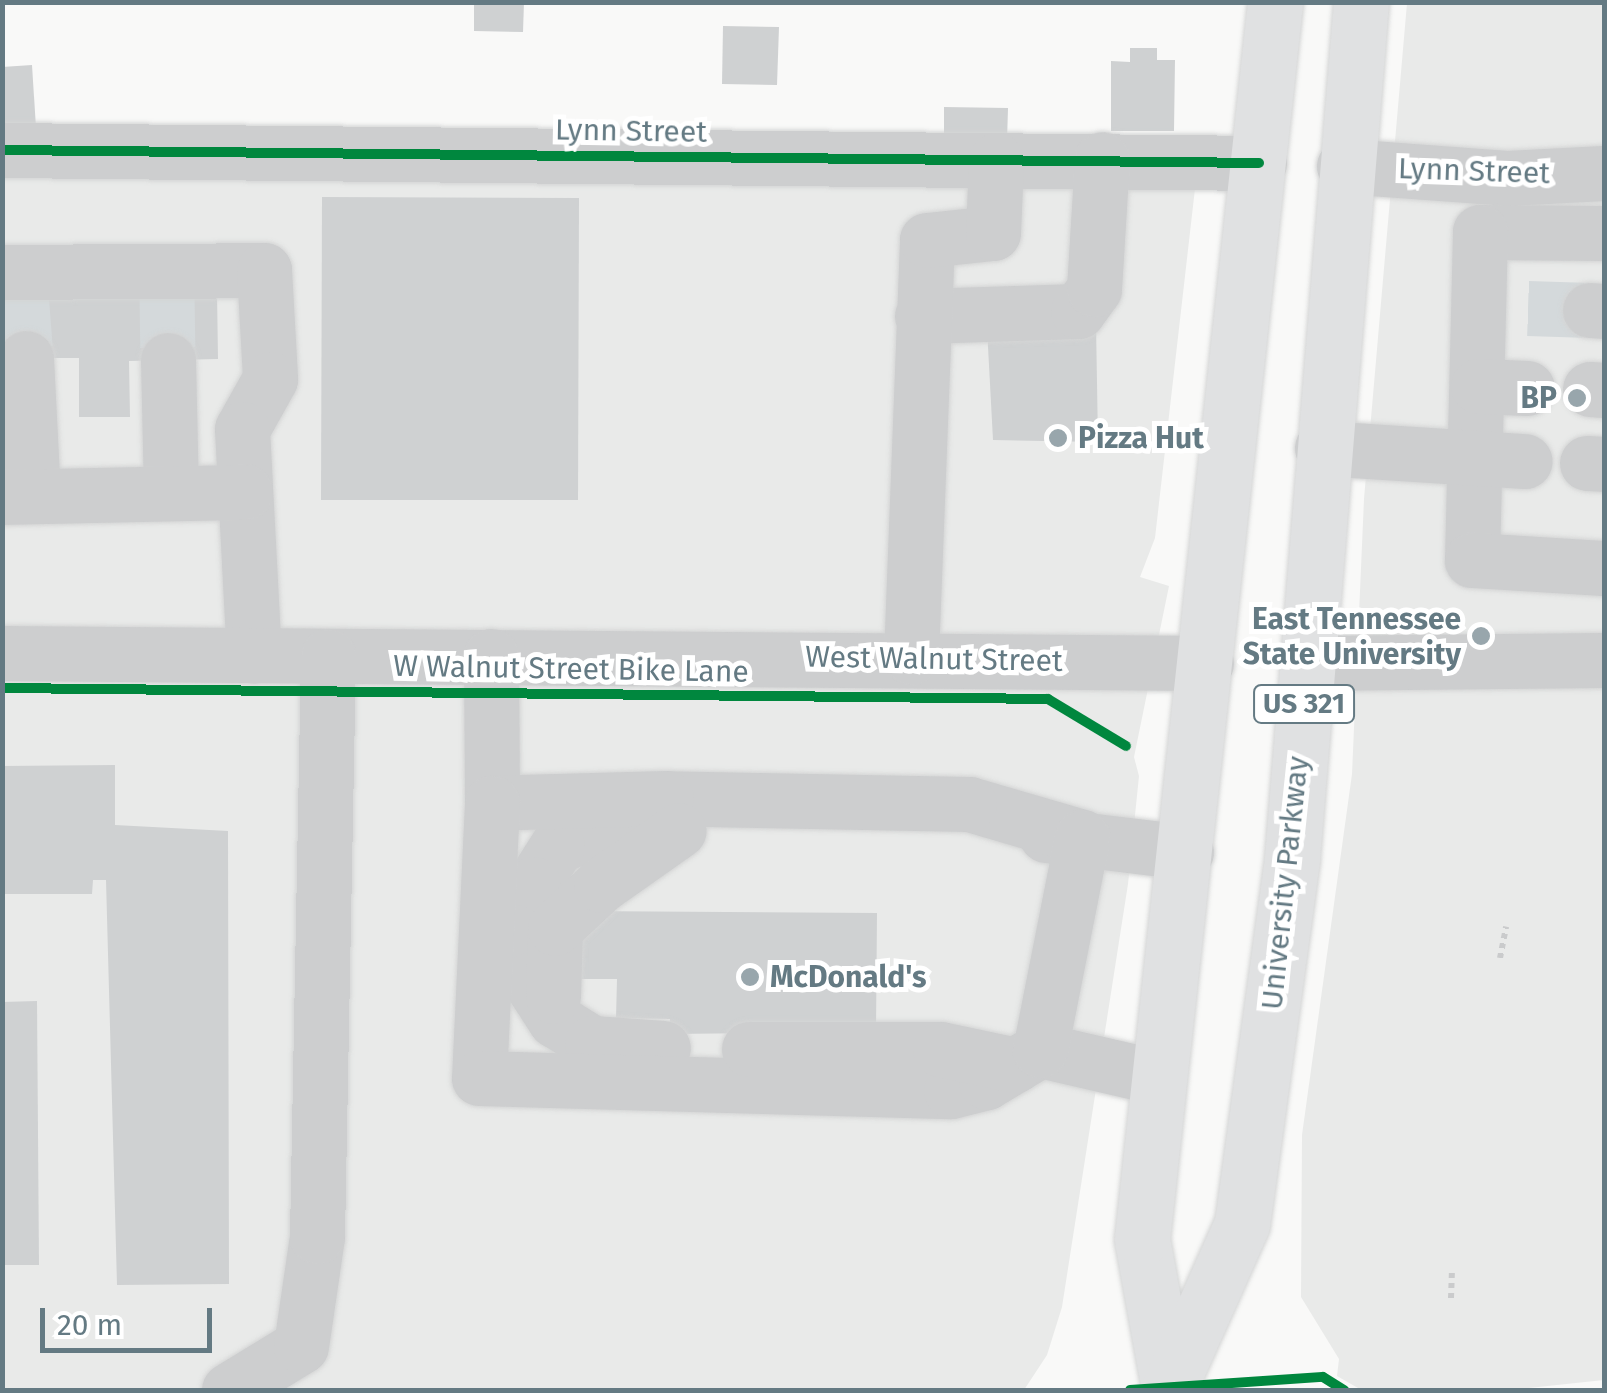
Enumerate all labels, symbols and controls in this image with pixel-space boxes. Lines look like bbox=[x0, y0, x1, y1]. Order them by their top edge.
street label: Lynn Street bbox=[555, 112, 707, 150]
street label: Lynn Street bbox=[1397, 150, 1551, 192]
place label: BP bbox=[1520, 380, 1557, 416]
marker: BP bbox=[1566, 387, 1588, 409]
place label: Pizza Hut bbox=[1078, 420, 1204, 456]
marker: Pizza Hut bbox=[1047, 427, 1069, 449]
place label: East Tennessee State University bbox=[1243, 601, 1461, 672]
marker: East Tennessee State University bbox=[1470, 625, 1492, 647]
street label: West Walnut Street bbox=[805, 639, 1063, 679]
street label: W Walnut Street Bike Lane bbox=[393, 648, 749, 690]
road number: US 321 bbox=[1252, 681, 1356, 727]
street label: University Parkway bbox=[1254, 754, 1316, 1012]
place label: McDonald's bbox=[770, 959, 927, 995]
marker: McDonald's bbox=[739, 966, 761, 988]
scale bar bbox=[45, 1288, 218, 1350]
text: 20 m bbox=[57, 1307, 122, 1343]

